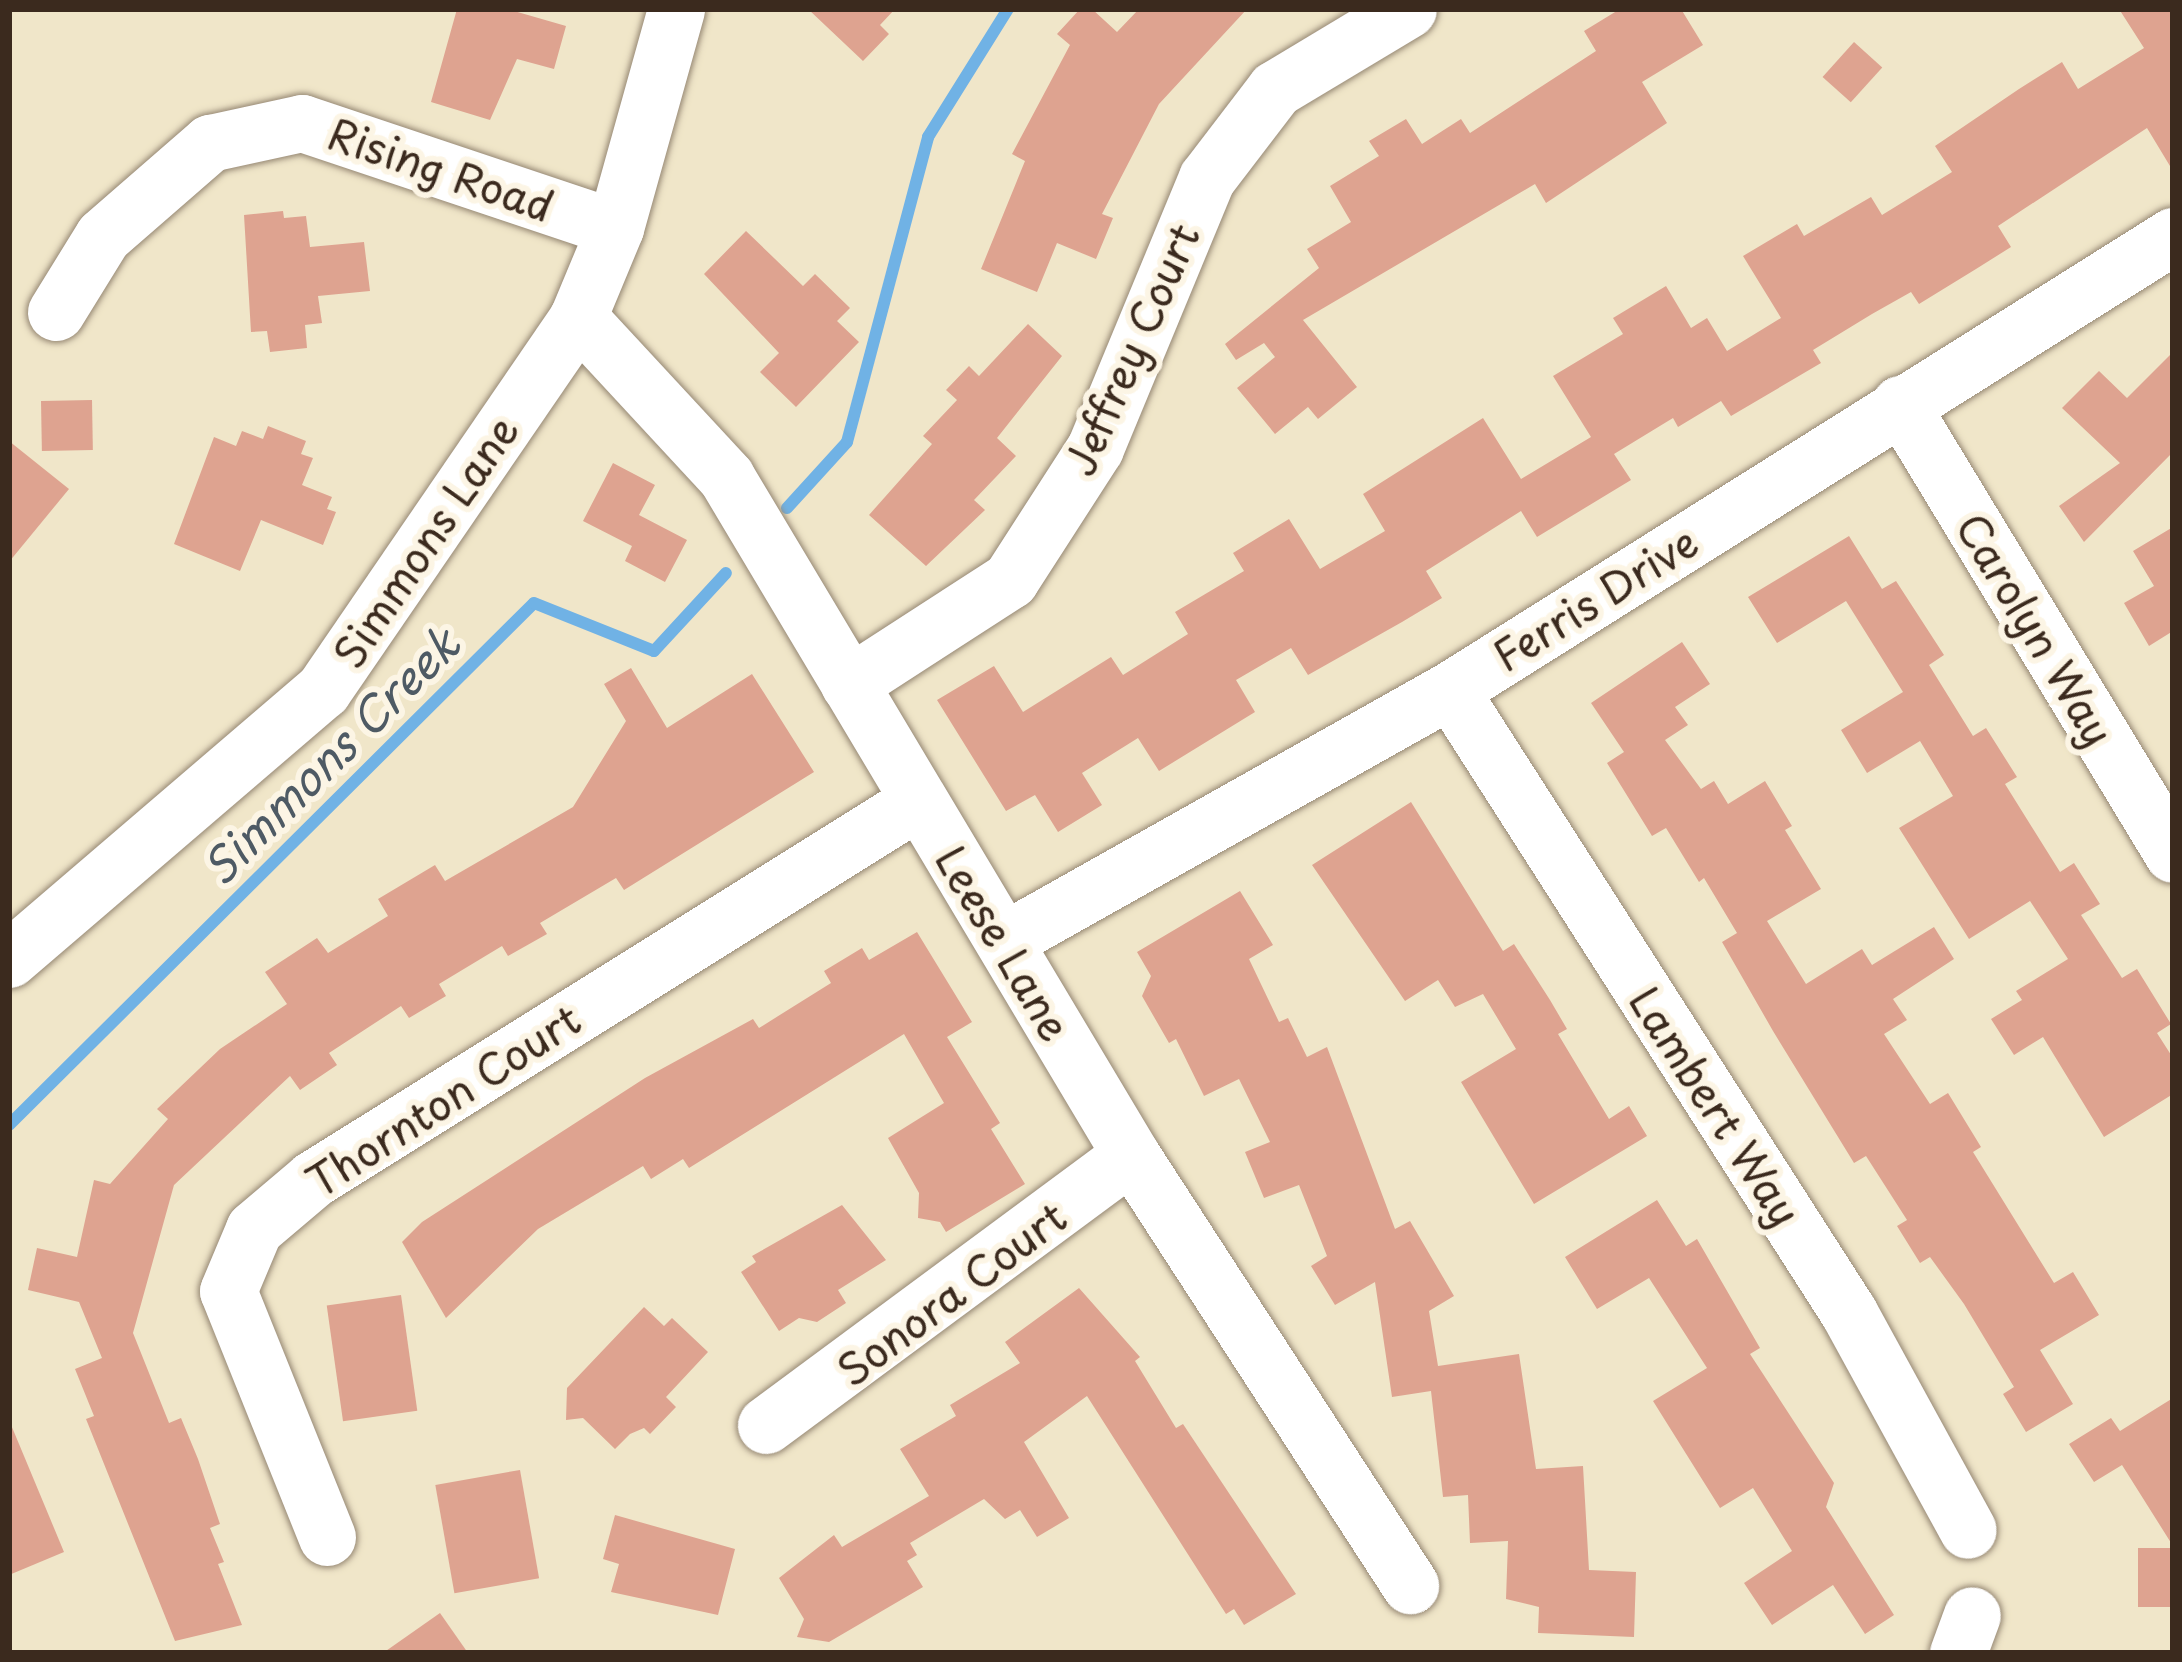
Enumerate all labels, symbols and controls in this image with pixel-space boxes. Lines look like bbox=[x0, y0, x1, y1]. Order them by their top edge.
street label: Rising Road bbox=[322, 107, 560, 231]
street label: Jeffrey Court bbox=[1053, 215, 1209, 483]
street label: Simmons Lane bbox=[322, 406, 528, 676]
street label: Carolyn Way bbox=[1947, 503, 2125, 755]
street label: Ferris Drive bbox=[1483, 515, 1707, 681]
water label: Simmons Creek bbox=[191, 616, 469, 894]
street label: Leese Lane bbox=[926, 836, 1082, 1050]
street label: Lambert Way bbox=[1621, 978, 1811, 1234]
street label: Thornton Court bbox=[297, 993, 589, 1207]
street label: Sonora Court bbox=[826, 1190, 1076, 1396]

